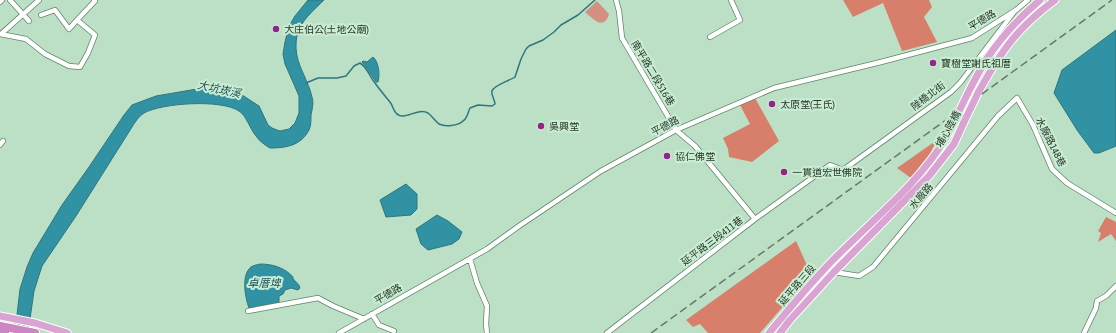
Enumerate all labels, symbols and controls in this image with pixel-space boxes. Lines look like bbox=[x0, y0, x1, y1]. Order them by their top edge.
street label: 平德路 bbox=[966, 8, 998, 32]
marker: 大庄伯公(土地公廟) bbox=[271, 24, 281, 34]
place label: 大庄伯公(土地公廟) bbox=[284, 24, 369, 35]
street label: 南平路二段516巷 bbox=[629, 38, 677, 108]
marker: 寶樹堂謝氏祖厝 bbox=[928, 58, 938, 68]
place label: 寶樹堂謝氏祖厝 bbox=[941, 58, 1011, 69]
water label: 大坑崁溪 bbox=[196, 79, 244, 100]
street label: 陸橋北街 bbox=[909, 80, 947, 112]
marker: 太原堂(王氏) bbox=[767, 99, 777, 109]
place label: 太原堂(王氏) bbox=[780, 99, 835, 110]
street label: 埔心陸橋 bbox=[933, 109, 963, 149]
street label: 平德路 bbox=[649, 114, 681, 138]
street label: 水廠路148巷 bbox=[1034, 115, 1068, 169]
marker: 吳興堂 bbox=[536, 121, 546, 131]
place label: 吳興堂 bbox=[549, 121, 579, 132]
marker: 協仁佛堂 bbox=[662, 151, 672, 161]
place label: 協仁佛堂 bbox=[675, 151, 715, 162]
marker: 一貫道宏世佛院 bbox=[779, 167, 789, 177]
place label: 一貫道宏世佛院 bbox=[792, 167, 862, 178]
street label: 水廠路 bbox=[907, 181, 935, 211]
street label: 延平路三段411巷 bbox=[679, 214, 745, 268]
street label: 延平路三段 bbox=[776, 263, 818, 307]
water label: 卓厝埤 bbox=[248, 277, 282, 289]
street label: 平德路 bbox=[372, 282, 404, 306]

